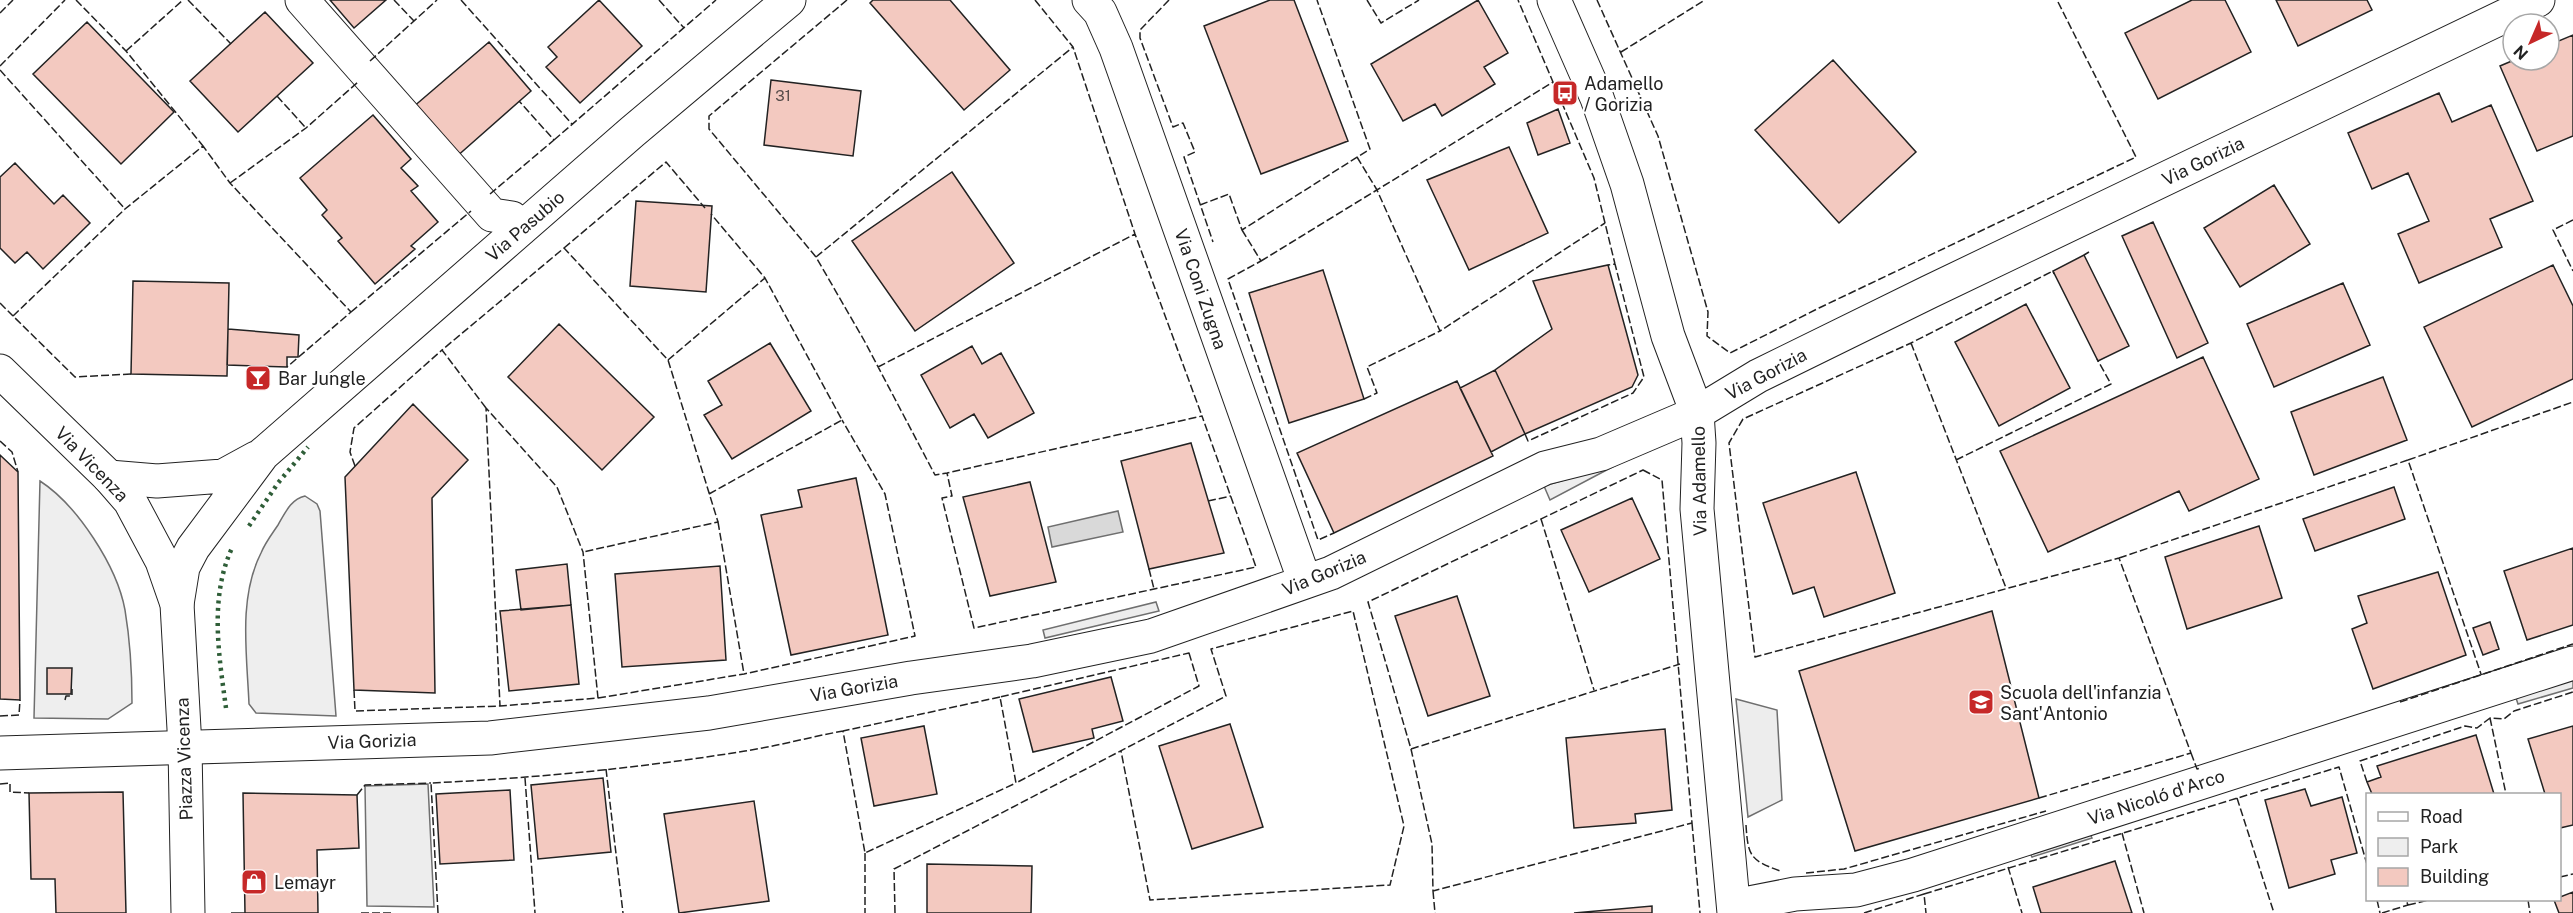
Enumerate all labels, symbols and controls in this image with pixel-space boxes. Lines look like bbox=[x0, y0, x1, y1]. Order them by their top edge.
north arrow bbox=[2501, 12, 2561, 72]
text: N bbox=[2510, 41, 2532, 64]
place label: Adamello / Gorizia bbox=[1584, 73, 1663, 115]
bus stop icon: Adamello / Gorizia bbox=[1550, 78, 1580, 108]
house number: 31 bbox=[775, 87, 791, 104]
street label: Via Gorizia bbox=[2158, 132, 2248, 190]
street label: Via Pasubio bbox=[481, 186, 569, 266]
street label: Via Coni Zugna bbox=[1171, 226, 1231, 352]
street label: Via Gorizia bbox=[1722, 344, 1810, 404]
bar icon: Bar Jungle bbox=[243, 363, 273, 393]
place label: Bar Jungle bbox=[278, 368, 366, 389]
street label: Via Vicenza bbox=[51, 422, 133, 506]
street label: Via Adamello bbox=[1688, 426, 1710, 536]
street label: Via Gorizia bbox=[1279, 546, 1369, 600]
street label: Via Gorizia bbox=[808, 670, 900, 706]
place label: Scuola dell'infanzia Sant'Antonio bbox=[2000, 682, 2162, 724]
school or university icon: Scuola dell'infanzia Sant'Antonio bbox=[1966, 687, 1996, 717]
street label: Piazza Vicenza bbox=[171, 697, 197, 821]
street label: Via Gorizia bbox=[327, 729, 417, 753]
street label: Via Nicoló d'Arco bbox=[2085, 765, 2227, 829]
legend bbox=[2366, 793, 2561, 901]
text: Road bbox=[2420, 806, 2463, 827]
text: Park bbox=[2420, 836, 2458, 857]
text: Building bbox=[2420, 866, 2489, 887]
shop icon: Lemayr bbox=[239, 867, 269, 897]
place label: Lemayr bbox=[274, 872, 336, 893]

